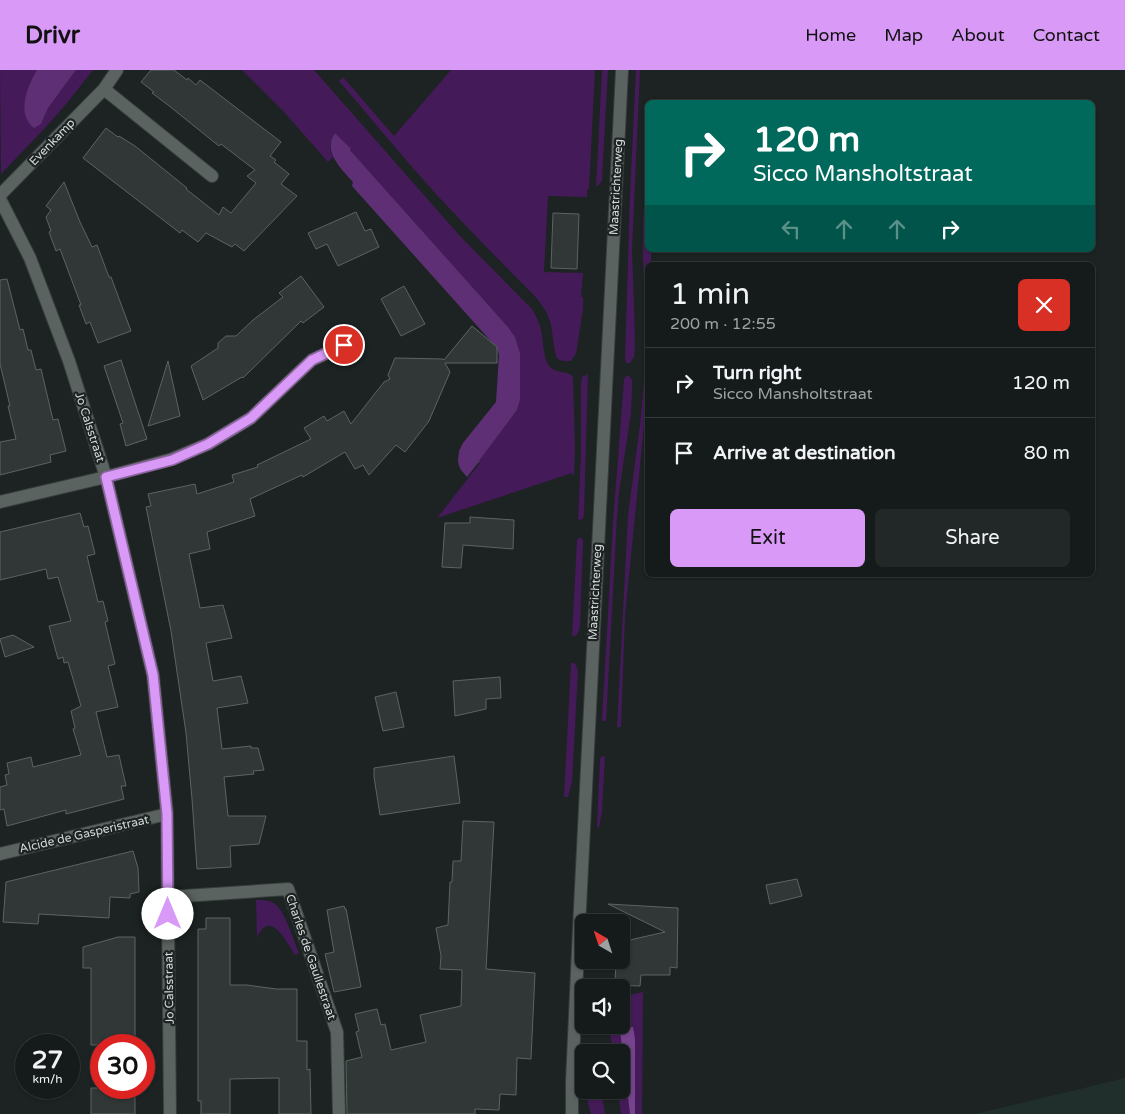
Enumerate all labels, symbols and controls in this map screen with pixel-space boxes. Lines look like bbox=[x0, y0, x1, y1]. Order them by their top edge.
text: Drivr bbox=[25, 21, 80, 50]
text: Home bbox=[805, 24, 856, 46]
text: Map bbox=[884, 24, 923, 46]
text: About bbox=[951, 24, 1005, 46]
text: Contact bbox=[1033, 24, 1100, 46]
street label: Evenkamp bbox=[26, 116, 78, 168]
text: 120 m bbox=[753, 119, 860, 161]
icon: right bbox=[670, 120, 735, 185]
street label: Maastrichterweg bbox=[606, 139, 626, 235]
text: Sicco Mansholtstraat bbox=[753, 161, 973, 187]
icon: left bbox=[777, 215, 805, 243]
icon: ahead bbox=[830, 215, 858, 243]
icon: ahead bbox=[883, 215, 911, 243]
icon: right bbox=[936, 215, 964, 243]
text: 1 min bbox=[670, 276, 750, 313]
button: close bbox=[1018, 279, 1070, 331]
text: 200 m · 12:55 bbox=[670, 314, 776, 334]
pin bbox=[323, 324, 365, 366]
icon: arrive bbox=[330, 331, 358, 359]
text: Turn right bbox=[713, 362, 801, 384]
icon: right bbox=[670, 369, 698, 397]
text: 120 m bbox=[1012, 372, 1070, 394]
text: Sicco Mansholtstraat bbox=[713, 384, 873, 404]
street label: Jo Calsstraat bbox=[72, 390, 108, 464]
icon: arrive bbox=[670, 439, 698, 467]
text: Arrive at destination bbox=[713, 442, 896, 464]
text: 80 m bbox=[1024, 442, 1070, 464]
button: Exit bbox=[670, 509, 865, 567]
button: Share bbox=[875, 509, 1070, 567]
street label: Maastrichterweg bbox=[585, 544, 605, 640]
street label: Alcide de Gasperistraat bbox=[18, 812, 151, 856]
position arrow bbox=[141, 887, 193, 939]
street label: Charles de Gaullestraat bbox=[283, 892, 339, 1022]
north arrow bbox=[575, 914, 630, 969]
map controls bbox=[575, 914, 630, 1099]
street label: Jo Calsstraat bbox=[161, 951, 177, 1024]
button: sound bbox=[575, 979, 630, 1034]
speed limit sign: 30 bbox=[90, 1034, 155, 1099]
button: search bbox=[575, 1044, 630, 1099]
text: 27 bbox=[32, 1045, 63, 1075]
text: km/h bbox=[32, 1072, 63, 1086]

